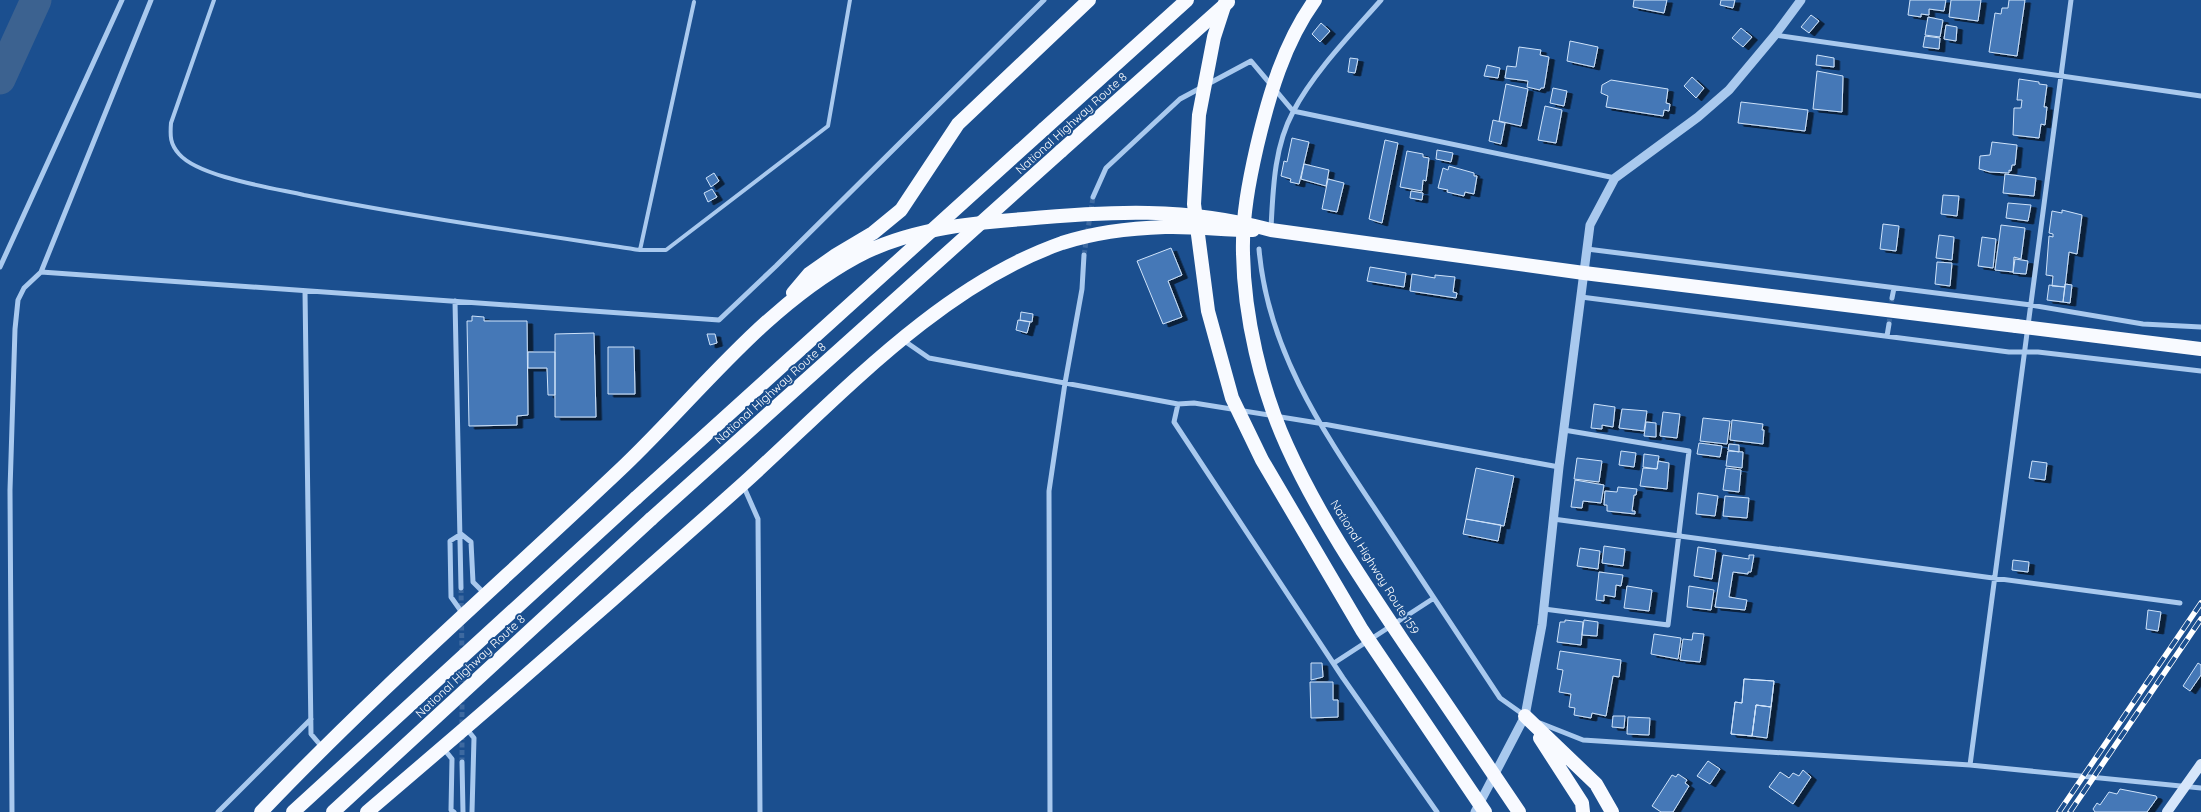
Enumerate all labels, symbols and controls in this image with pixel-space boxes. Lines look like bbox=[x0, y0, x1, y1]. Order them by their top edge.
street label: National Highway Route 8 bbox=[1012, 69, 1130, 177]
street label: National Highway Route 8 bbox=[711, 339, 829, 447]
street label: National Highway Route 159 bbox=[1327, 497, 1423, 637]
street label: National Highway Route 8 bbox=[412, 611, 528, 721]

